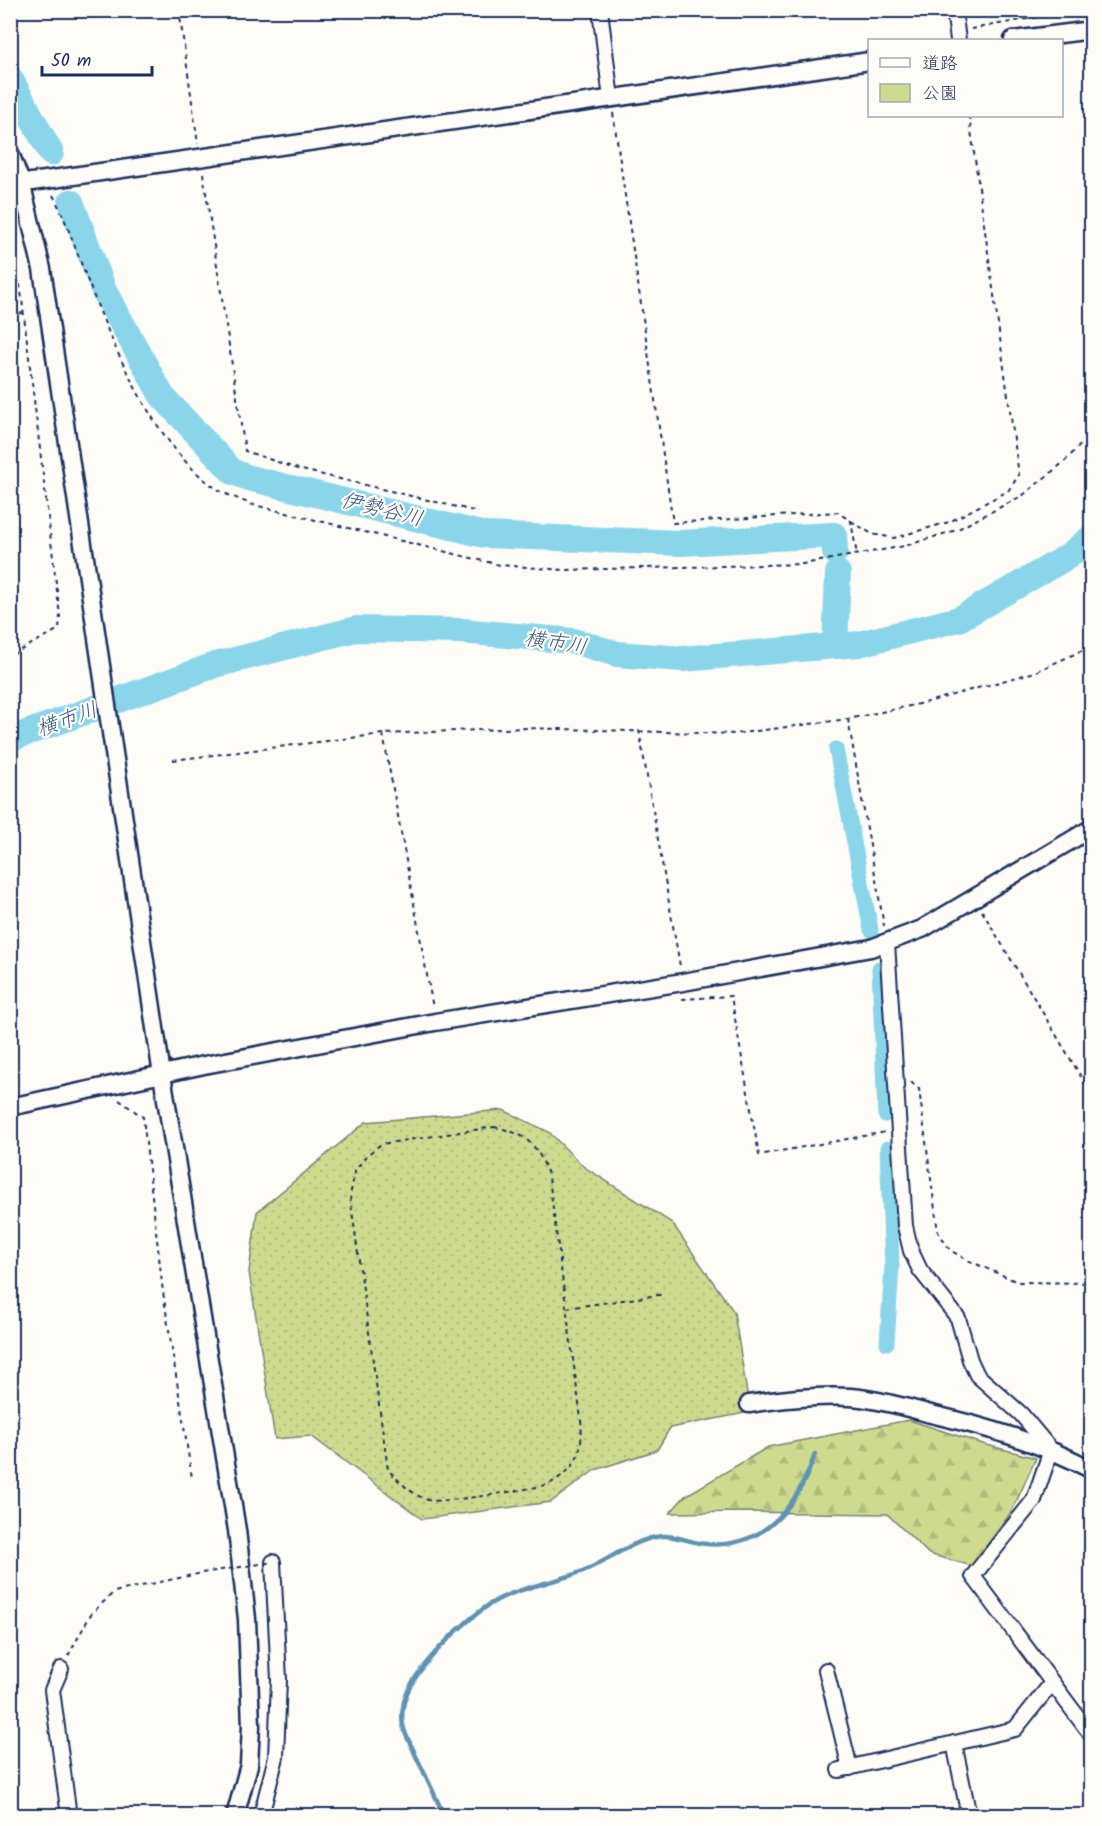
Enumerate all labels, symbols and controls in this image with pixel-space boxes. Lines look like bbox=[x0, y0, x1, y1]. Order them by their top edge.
scale bar bbox=[42, 39, 152, 77]
legend bbox=[868, 39, 1063, 117]
text: 50 m bbox=[51, 47, 91, 76]
text: 道路 bbox=[922, 50, 958, 79]
text: 公園 bbox=[922, 80, 958, 109]
water label: 伊勢谷川 bbox=[337, 484, 426, 537]
water label: 横市川 bbox=[522, 622, 589, 665]
water label: 横市川 bbox=[32, 694, 103, 747]

